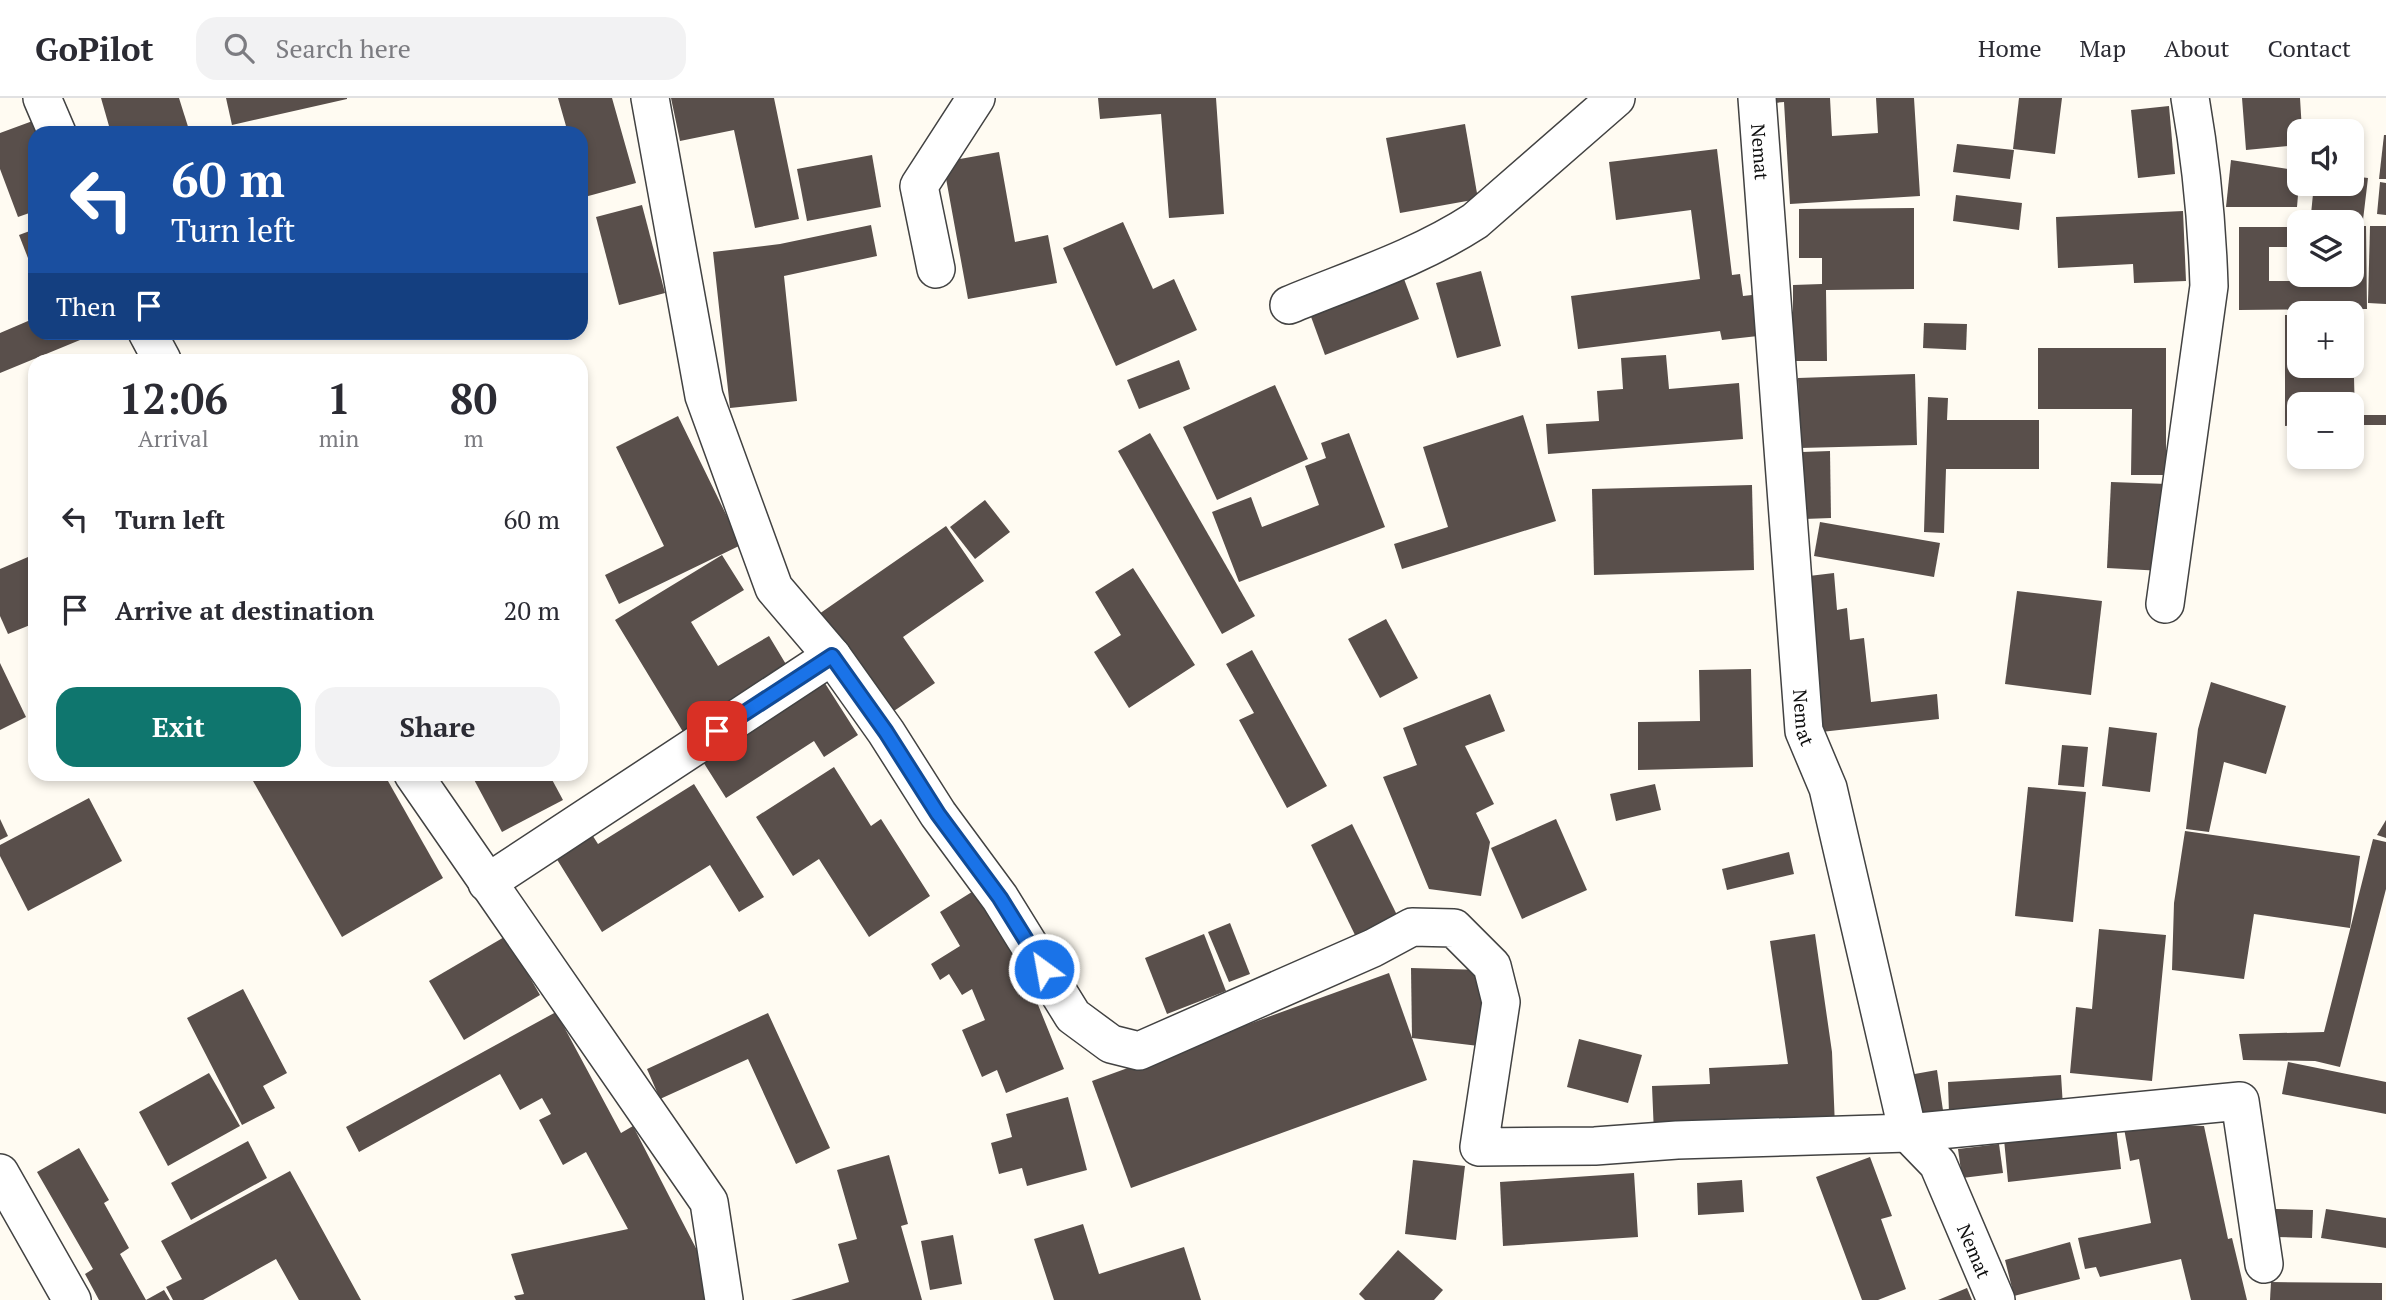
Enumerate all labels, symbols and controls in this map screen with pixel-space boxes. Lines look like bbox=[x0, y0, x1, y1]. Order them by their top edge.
search box bbox=[196, 17, 686, 80]
text: GoPilot bbox=[35, 27, 154, 70]
icon: search bbox=[220, 29, 258, 67]
text: Search here bbox=[276, 31, 411, 65]
text: Home bbox=[1978, 32, 2042, 64]
text: Map bbox=[2080, 32, 2126, 64]
text: About bbox=[2164, 32, 2230, 64]
text: Contact bbox=[2268, 32, 2351, 64]
map controls bbox=[2287, 119, 2364, 469]
button: sound bbox=[2287, 119, 2364, 196]
street label: Nemat bbox=[1746, 123, 1776, 181]
text: 60 m bbox=[171, 146, 285, 211]
icon: left bbox=[56, 154, 147, 245]
text: Turn left bbox=[171, 209, 295, 251]
button: layers bbox=[2287, 210, 2364, 287]
icon: arrive bbox=[130, 287, 168, 325]
text: Then bbox=[56, 289, 116, 323]
button: + bbox=[2287, 301, 2364, 378]
text: 12:06 bbox=[119, 370, 228, 426]
text: 1 bbox=[327, 370, 351, 426]
text: 80 bbox=[450, 370, 497, 426]
button: − bbox=[2287, 392, 2364, 469]
text: Arrival bbox=[138, 423, 209, 454]
text: min bbox=[319, 423, 359, 454]
text: m bbox=[464, 423, 483, 454]
icon: left bbox=[56, 500, 94, 538]
text: Turn left bbox=[115, 502, 225, 536]
text: 60 m bbox=[504, 502, 560, 536]
icon: arrive bbox=[56, 591, 94, 629]
text: Arrive at destination bbox=[115, 593, 374, 627]
text: 20 m bbox=[504, 593, 560, 627]
button: Exit bbox=[56, 687, 301, 767]
button: Share bbox=[315, 687, 560, 767]
street label: Nemat bbox=[1788, 688, 1821, 749]
pin bbox=[687, 701, 747, 761]
icon: arrive bbox=[698, 712, 736, 750]
position arrow bbox=[1007, 932, 1081, 1006]
street label: Nemat bbox=[1952, 1220, 1998, 1281]

